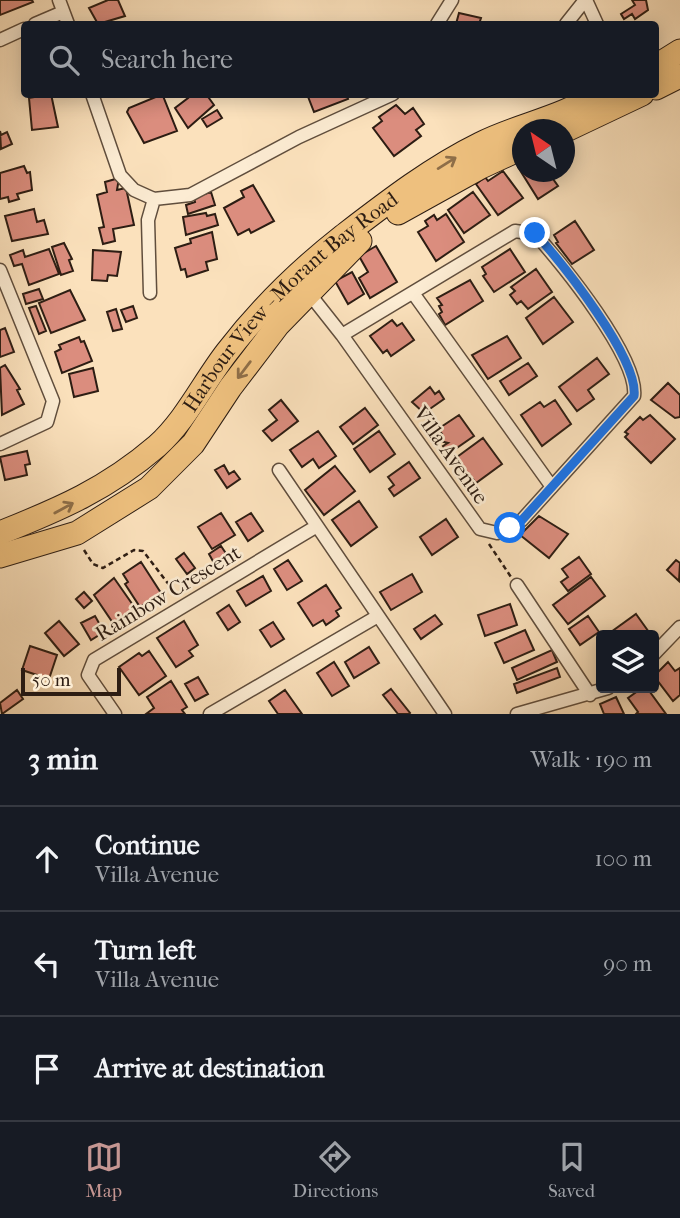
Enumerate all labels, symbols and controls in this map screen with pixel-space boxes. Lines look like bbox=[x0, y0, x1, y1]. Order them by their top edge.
search box bbox=[21, 21, 659, 98]
icon: search bbox=[45, 41, 83, 79]
text: Search here bbox=[101, 44, 233, 75]
north arrow bbox=[512, 119, 575, 182]
one-way arrow bbox=[436, 155, 456, 169]
street label: Harbour View - Morant Bay Road bbox=[178, 187, 403, 417]
route end bbox=[519, 217, 550, 248]
one-way arrow bbox=[236, 360, 251, 379]
street label: Villa Avenue bbox=[408, 401, 493, 508]
one-way arrow bbox=[53, 501, 73, 515]
route start bbox=[494, 512, 525, 543]
street label: Rainbow Crescent bbox=[91, 540, 245, 646]
map controls bbox=[596, 630, 659, 693]
button: layers bbox=[596, 630, 659, 693]
scale bar bbox=[21, 665, 121, 697]
text: 50 m bbox=[32, 669, 71, 691]
text: 3 min bbox=[28, 742, 98, 777]
text: Walk · 190 m bbox=[531, 746, 652, 773]
text: Continue bbox=[95, 830, 200, 861]
icon: ahead bbox=[28, 840, 66, 878]
text: 100 m bbox=[594, 845, 652, 872]
text: Villa Avenue bbox=[95, 861, 219, 888]
text: Turn left bbox=[95, 935, 196, 966]
icon: left bbox=[28, 945, 66, 983]
text: 90 m bbox=[603, 950, 652, 977]
text: Villa Avenue bbox=[95, 966, 219, 993]
icon: arrive bbox=[28, 1050, 66, 1088]
text: Arrive at destination bbox=[95, 1053, 325, 1084]
tab: Map bbox=[85, 1138, 123, 1202]
tab: Directions bbox=[293, 1138, 378, 1202]
tab: Saved bbox=[548, 1138, 595, 1202]

